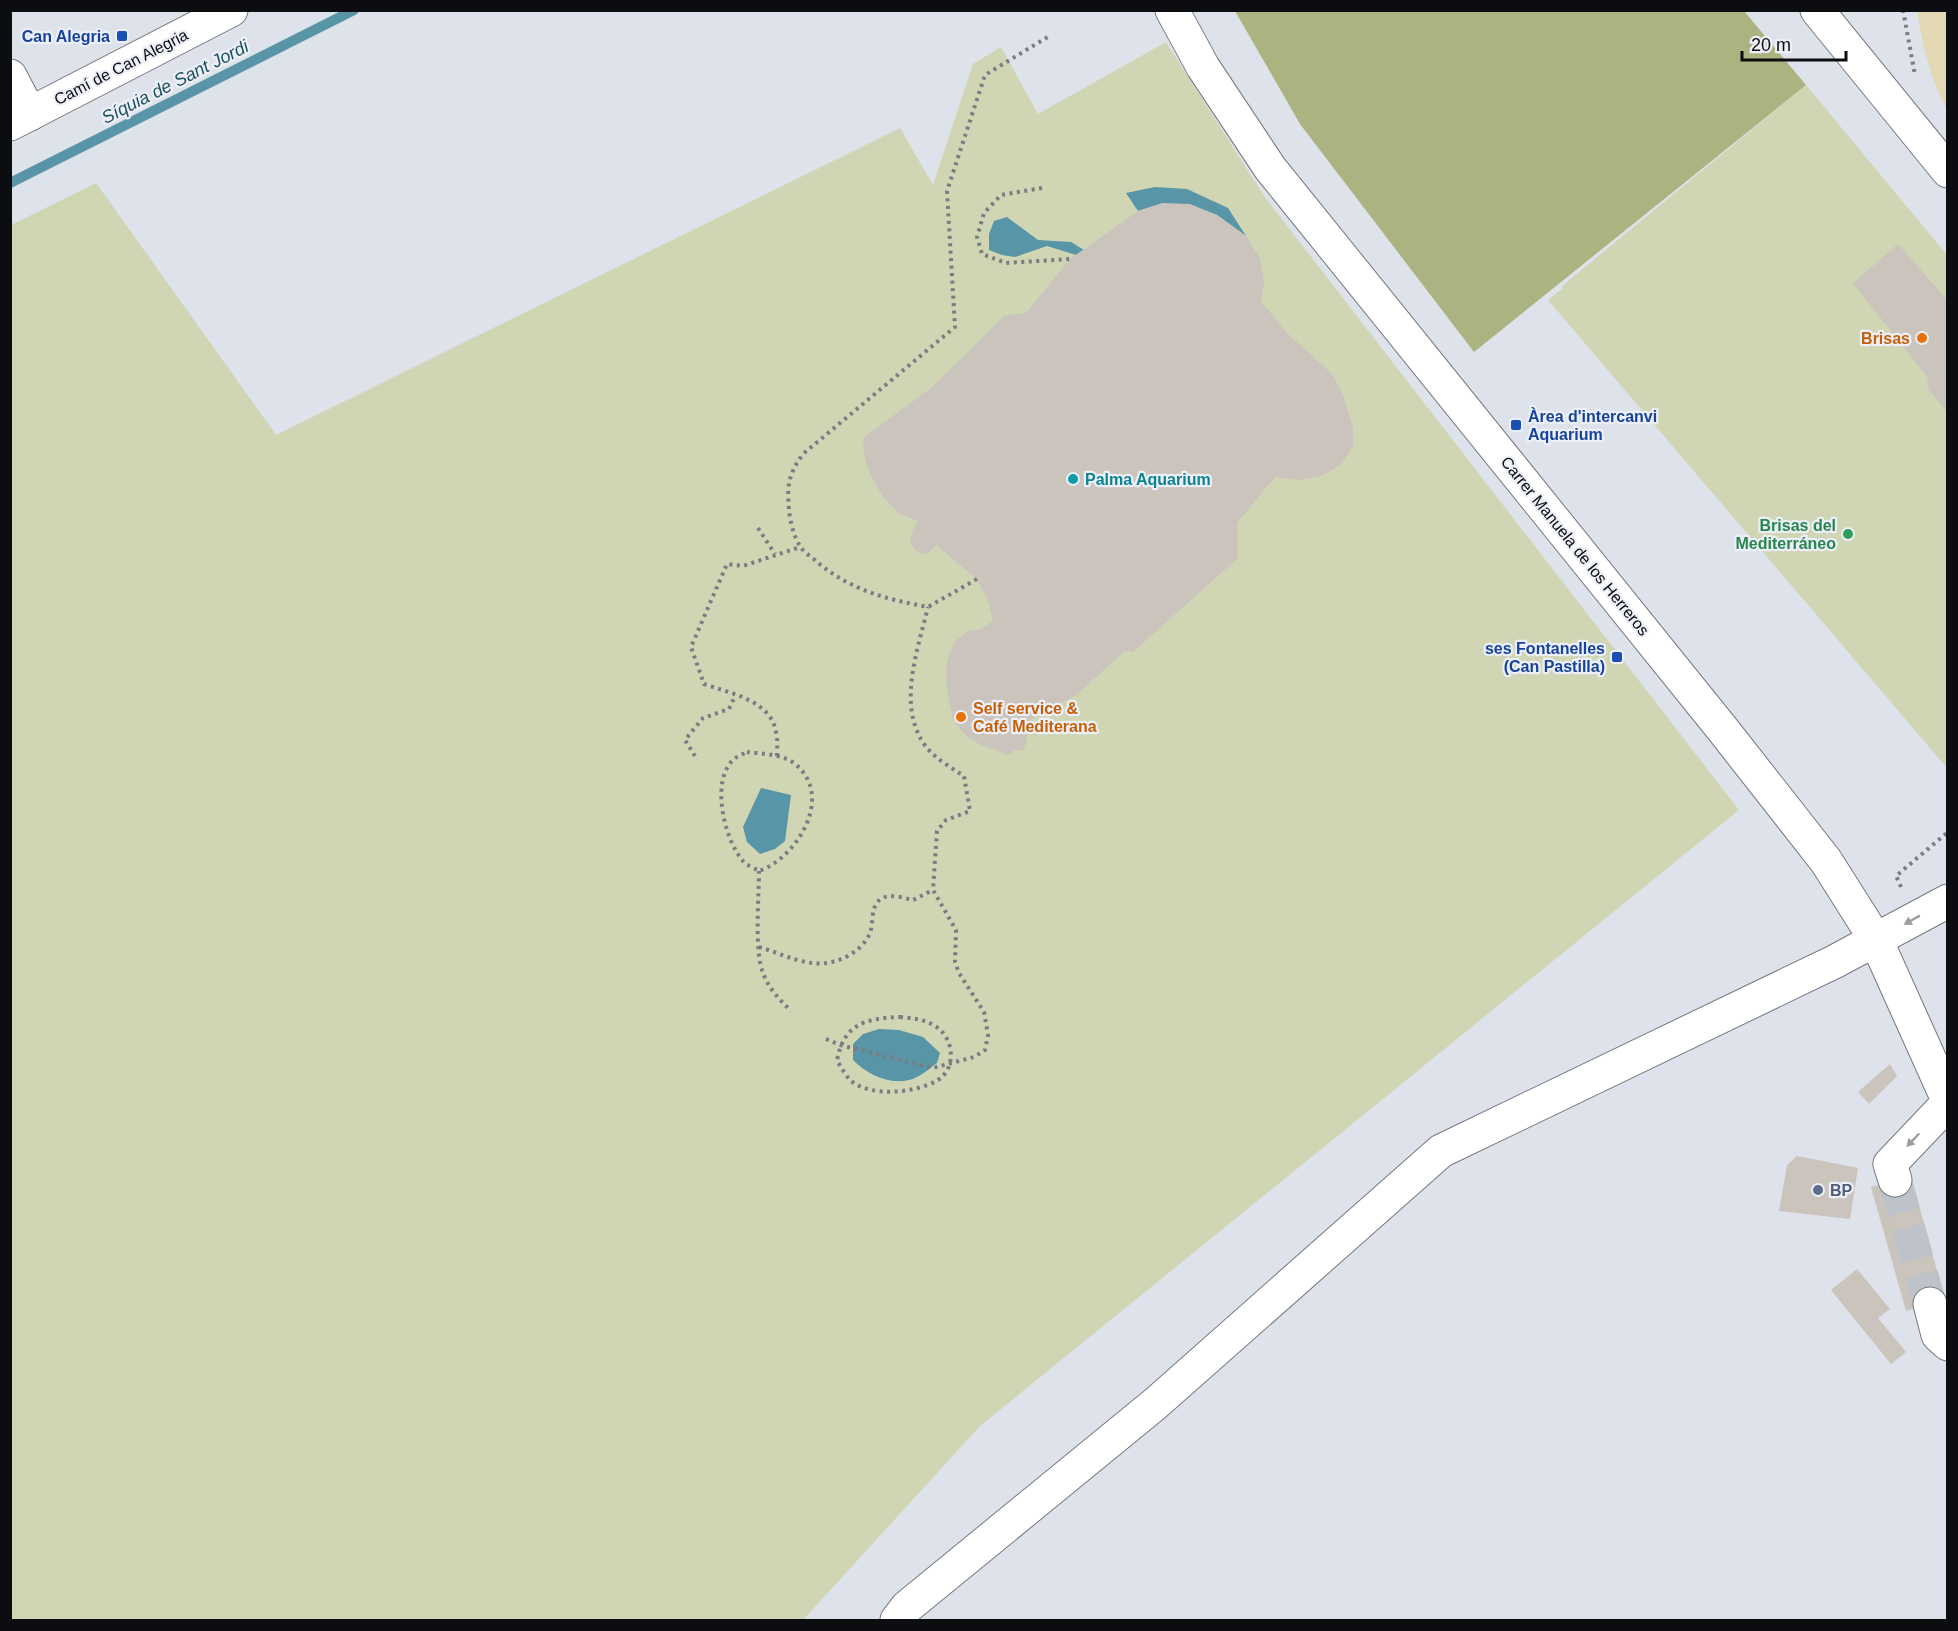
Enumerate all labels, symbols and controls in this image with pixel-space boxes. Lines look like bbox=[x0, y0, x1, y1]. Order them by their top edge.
scale bar bbox=[1742, 24, 1846, 62]
street label: Camí de Can Alegria bbox=[51, 26, 191, 108]
place label: Can Alegria bbox=[22, 28, 110, 45]
marker: Can Alegria bbox=[115, 29, 129, 43]
text: 20 m bbox=[1751, 35, 1791, 55]
water label: Síquia de Sant Jordi bbox=[98, 36, 253, 128]
place label: Brisas bbox=[1861, 330, 1910, 347]
marker: Brisas bbox=[1915, 331, 1929, 345]
place label: Àrea d'intercanvi Aquarium bbox=[1528, 407, 1657, 443]
marker: Àrea d'intercanvi Aquarium bbox=[1509, 418, 1523, 432]
street label: Carrer Manuela de los Herreros bbox=[1498, 453, 1652, 639]
place label: Palma Aquarium bbox=[1085, 471, 1211, 488]
marker: Palma Aquarium bbox=[1066, 472, 1080, 486]
place label: Brisas del Mediterráneo bbox=[1736, 517, 1836, 552]
marker: Brisas del Mediterráneo bbox=[1841, 527, 1855, 541]
place label: ses Fontanelles (Can Pastilla) bbox=[1485, 640, 1605, 675]
marker: ses Fontanelles (Can Pastilla) bbox=[1610, 650, 1624, 664]
place label: Self service & Café Mediterana bbox=[973, 700, 1097, 735]
marker: Self service & Café Mediterana bbox=[954, 710, 968, 724]
one-way arrow bbox=[1903, 915, 1920, 925]
one-way arrow bbox=[1906, 1132, 1920, 1147]
place label: BP bbox=[1830, 1182, 1853, 1199]
marker: BP bbox=[1811, 1183, 1825, 1197]

